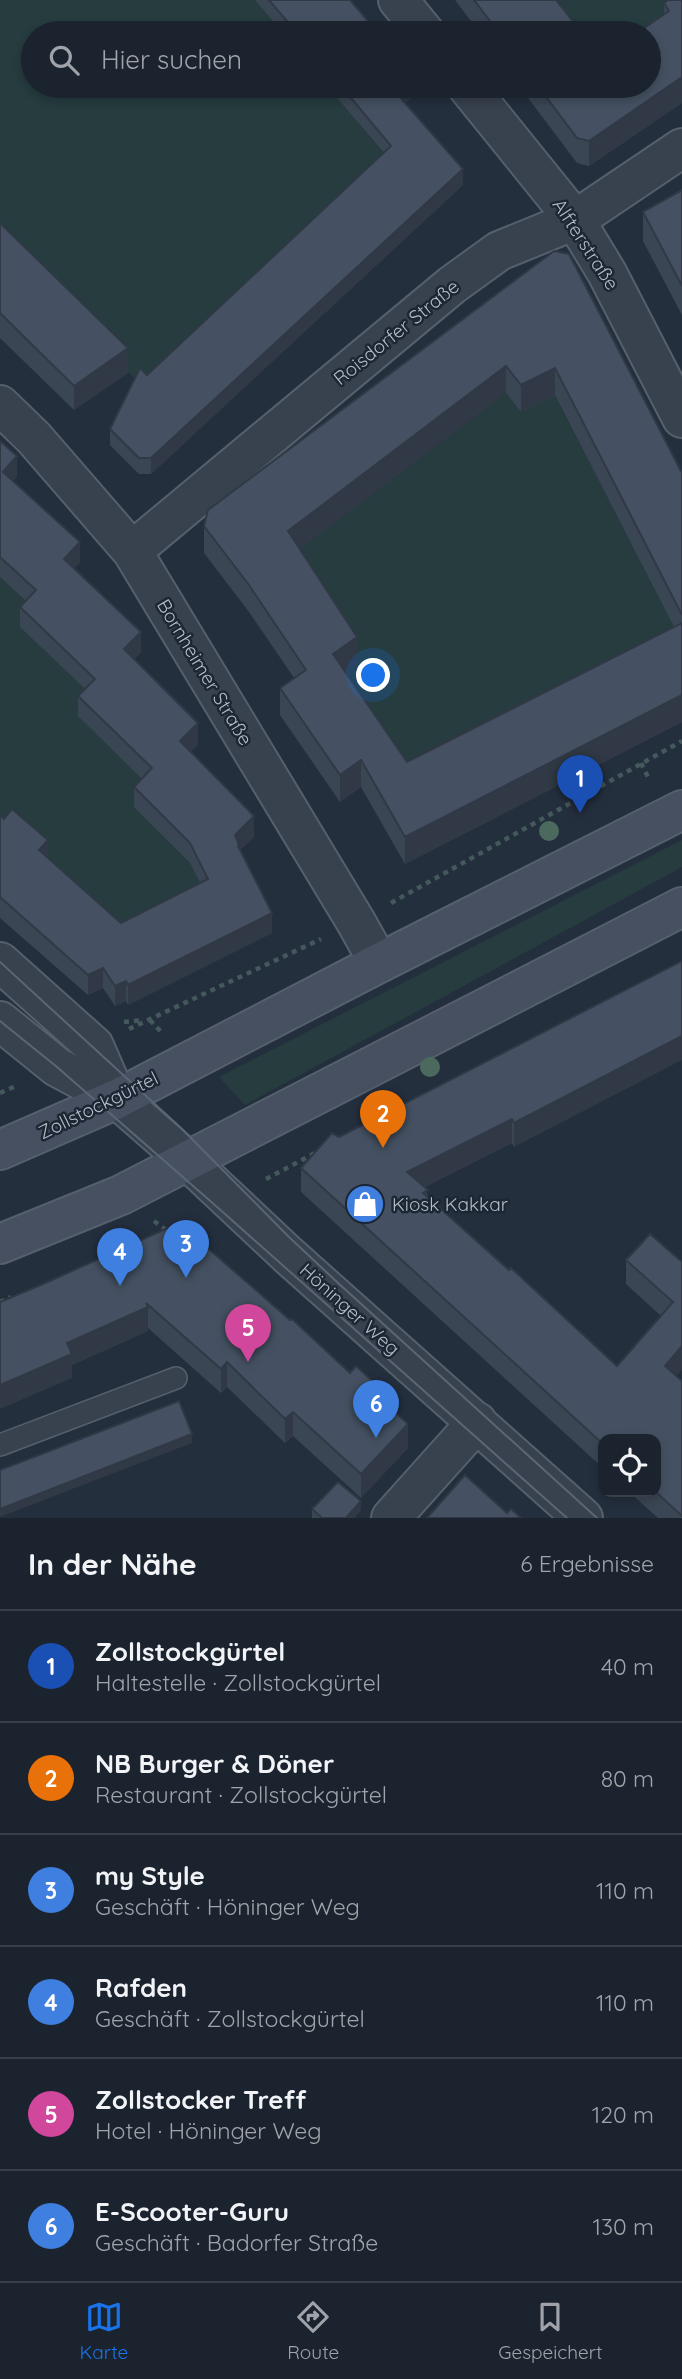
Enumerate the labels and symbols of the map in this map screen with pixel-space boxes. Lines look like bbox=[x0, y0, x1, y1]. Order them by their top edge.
street label: Alfterstraße bbox=[548, 194, 624, 294]
street label: Roisdorfer Straße bbox=[328, 274, 464, 390]
street label: Bornheimer Straße bbox=[152, 595, 258, 749]
your location bbox=[356, 658, 390, 692]
pin: 1 bbox=[557, 755, 603, 813]
street label: Zollstockgürtel bbox=[34, 1066, 162, 1144]
pin: 2 bbox=[360, 1090, 406, 1148]
shop icon: Kiosk Kakkar bbox=[344, 1183, 386, 1225]
place label: Kiosk Kakkar bbox=[392, 1192, 509, 1216]
pin: 3 bbox=[163, 1220, 209, 1278]
pin: 4 bbox=[97, 1228, 143, 1286]
street label: Höninger Weg bbox=[295, 1258, 405, 1360]
pin: 5 bbox=[225, 1304, 271, 1362]
pin: 6 bbox=[353, 1380, 399, 1438]

